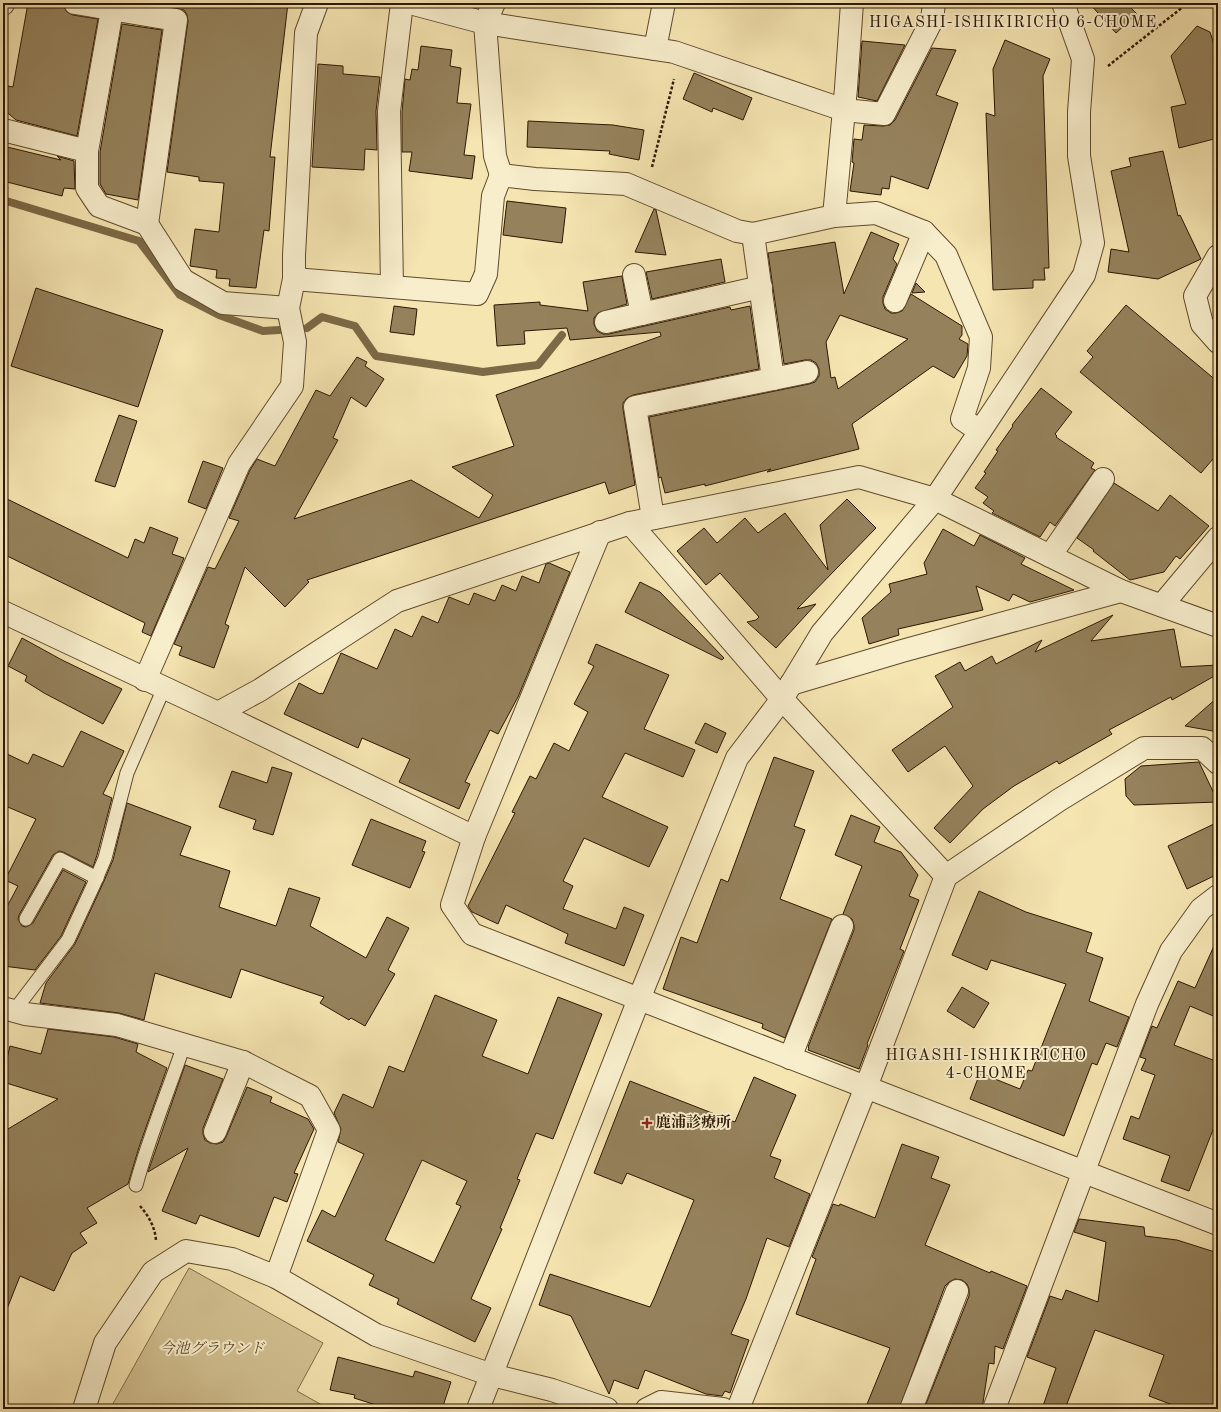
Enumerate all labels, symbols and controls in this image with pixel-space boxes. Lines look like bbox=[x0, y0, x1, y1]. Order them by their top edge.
district label: HIGASHI-ISHIKIRICHO 6-CHOME bbox=[869, 15, 1157, 31]
district label: HIGASHI-ISHIKIRICHO 4-CHOME bbox=[885, 1048, 1087, 1082]
place label: 鹿浦診療所 bbox=[656, 1113, 731, 1131]
marker: 鹿浦診療所 bbox=[641, 1117, 653, 1129]
park label: 今池グラウンド bbox=[159, 1340, 265, 1357]

